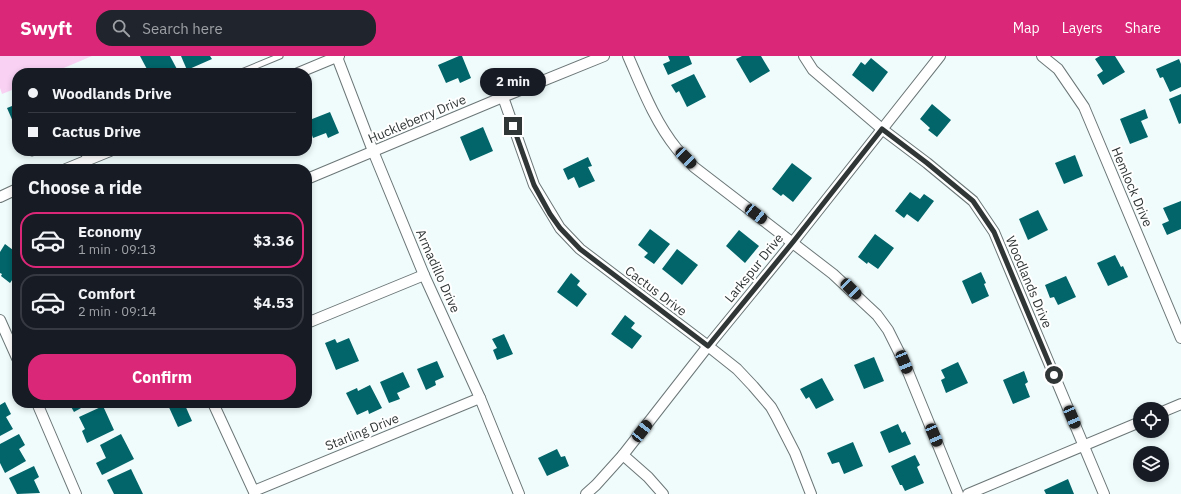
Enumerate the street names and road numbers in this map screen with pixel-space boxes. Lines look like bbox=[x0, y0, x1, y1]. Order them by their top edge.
street label: Huckleberry Drive bbox=[365, 91, 469, 147]
street label: Hemlock Drive bbox=[1108, 144, 1156, 230]
street label: Armadillo Drive bbox=[412, 227, 464, 315]
street label: Larkspur Drive bbox=[721, 230, 787, 306]
street label: Woodlands Drive bbox=[1002, 233, 1056, 331]
street label: Cactus Drive bbox=[622, 262, 690, 320]
street label: Starling Drive bbox=[323, 409, 401, 455]

